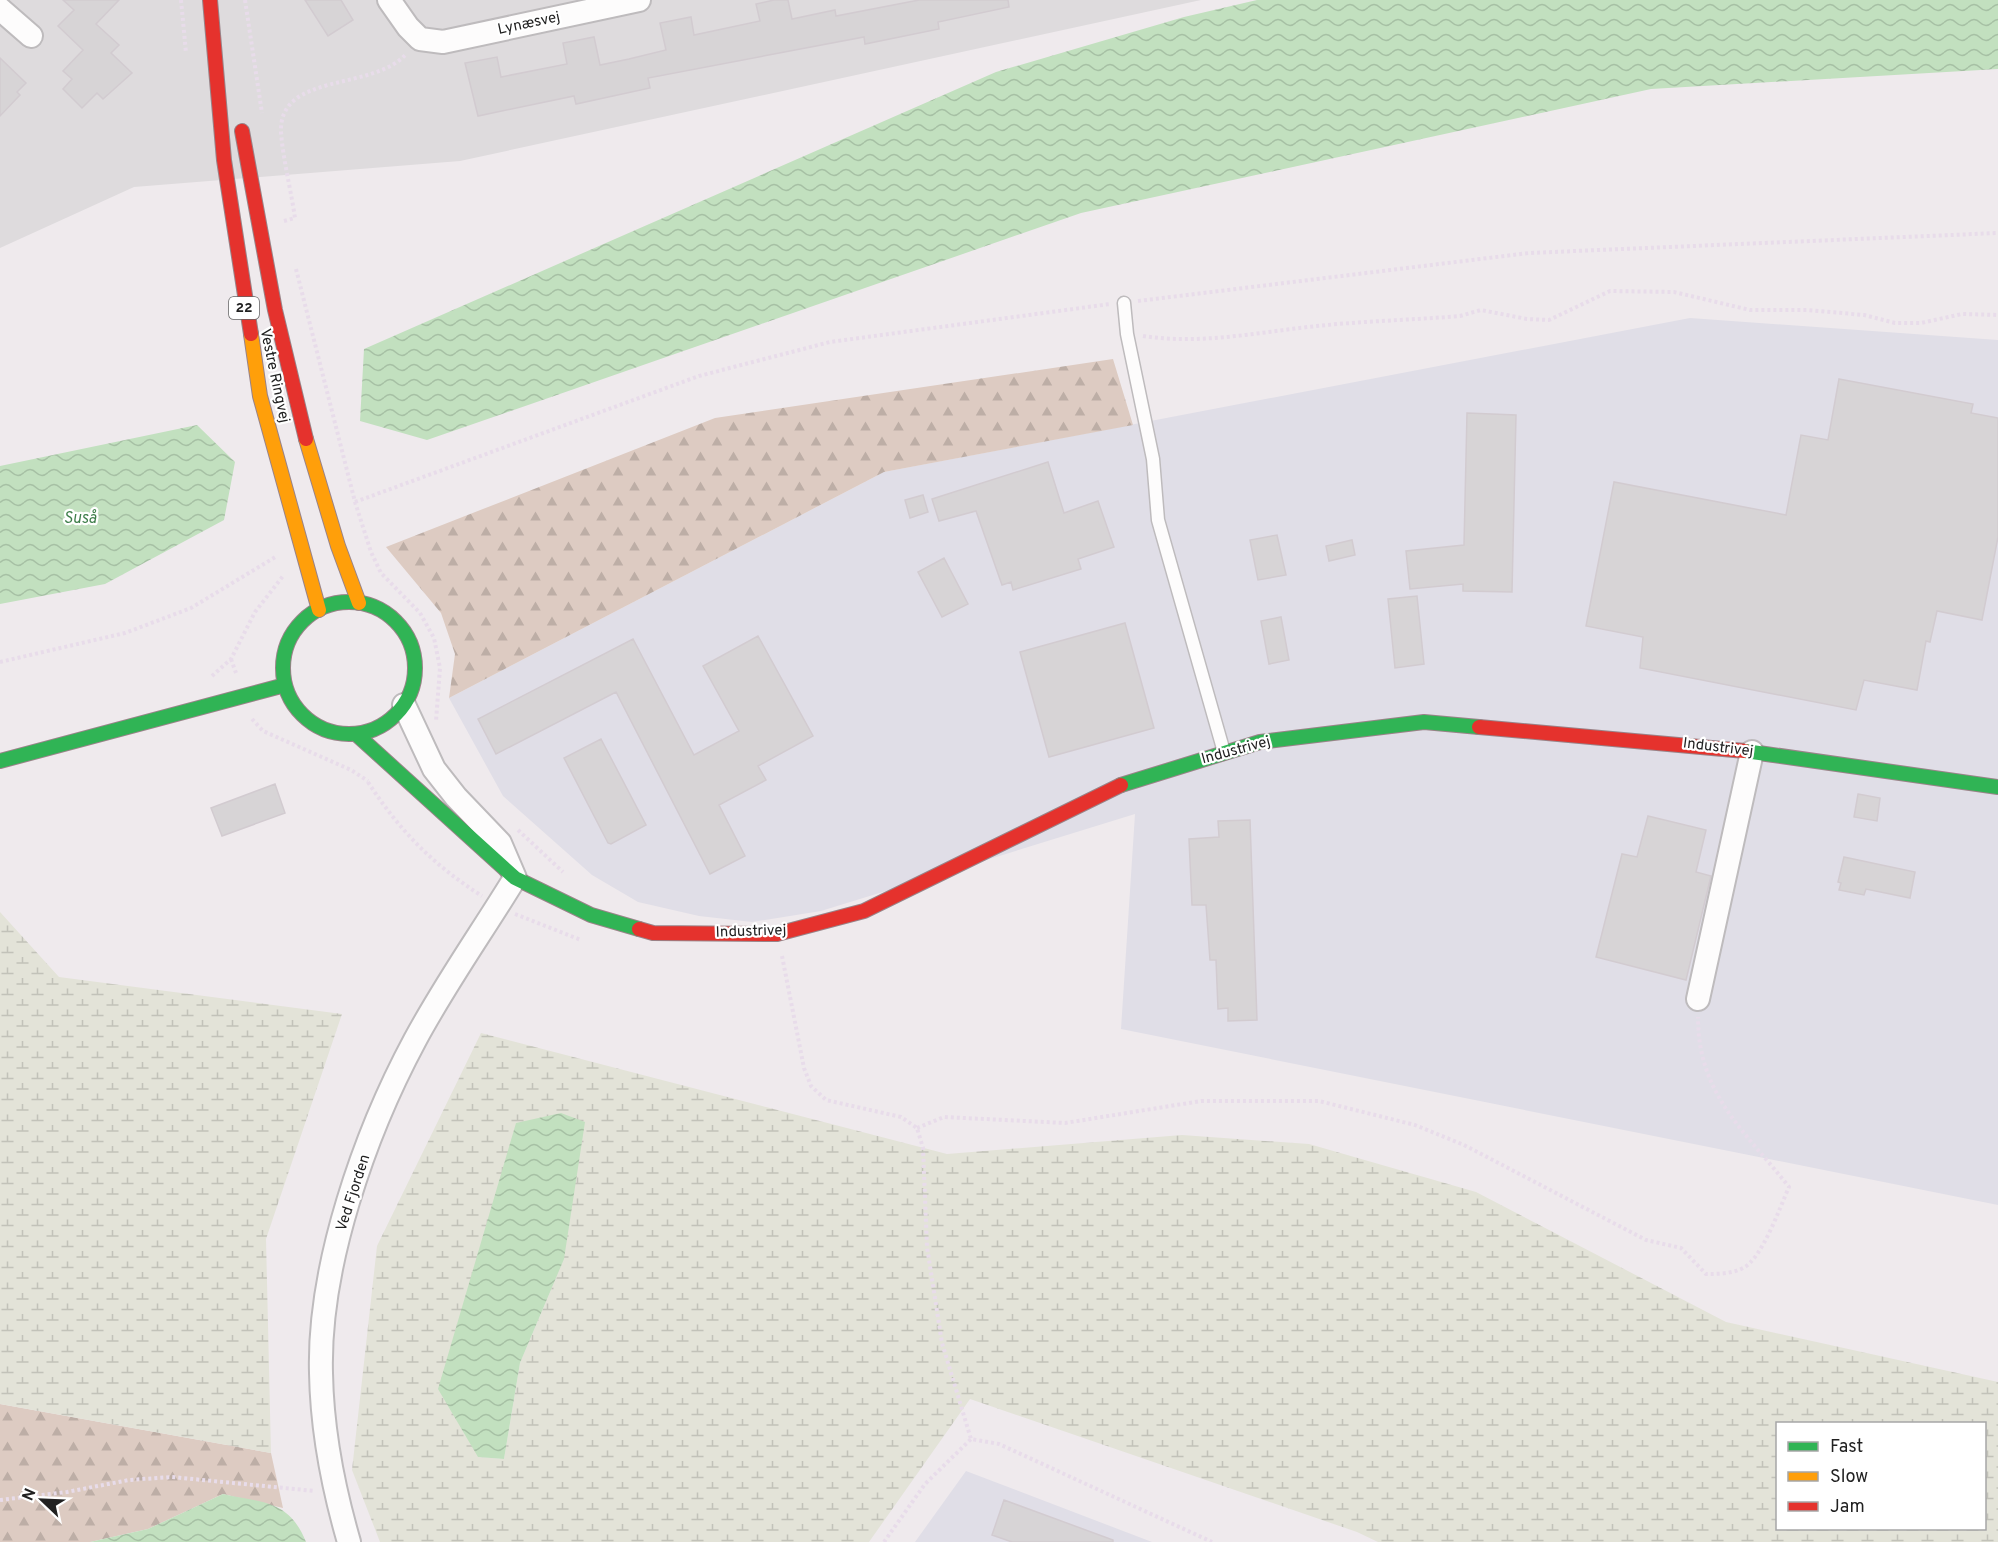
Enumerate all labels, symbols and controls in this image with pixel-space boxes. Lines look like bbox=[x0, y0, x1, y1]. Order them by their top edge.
street label: Lynæsvej bbox=[496, 8, 562, 40]
road number: 22 bbox=[229, 297, 259, 319]
street label: Vestre Ringvej bbox=[255, 327, 293, 425]
water label: Suså bbox=[63, 509, 97, 529]
street label: Industrivej bbox=[1199, 733, 1273, 769]
street label: Industrivej bbox=[1682, 734, 1754, 762]
street label: Industrivej bbox=[715, 921, 787, 943]
street label: Ved Fjorden bbox=[333, 1152, 375, 1234]
legend bbox=[1776, 1422, 1986, 1530]
text: Fast bbox=[1830, 1436, 1863, 1459]
text: Slow bbox=[1830, 1466, 1868, 1489]
north arrow bbox=[12, 1470, 72, 1530]
text: N bbox=[19, 1486, 41, 1504]
text: Jam bbox=[1830, 1496, 1865, 1519]

